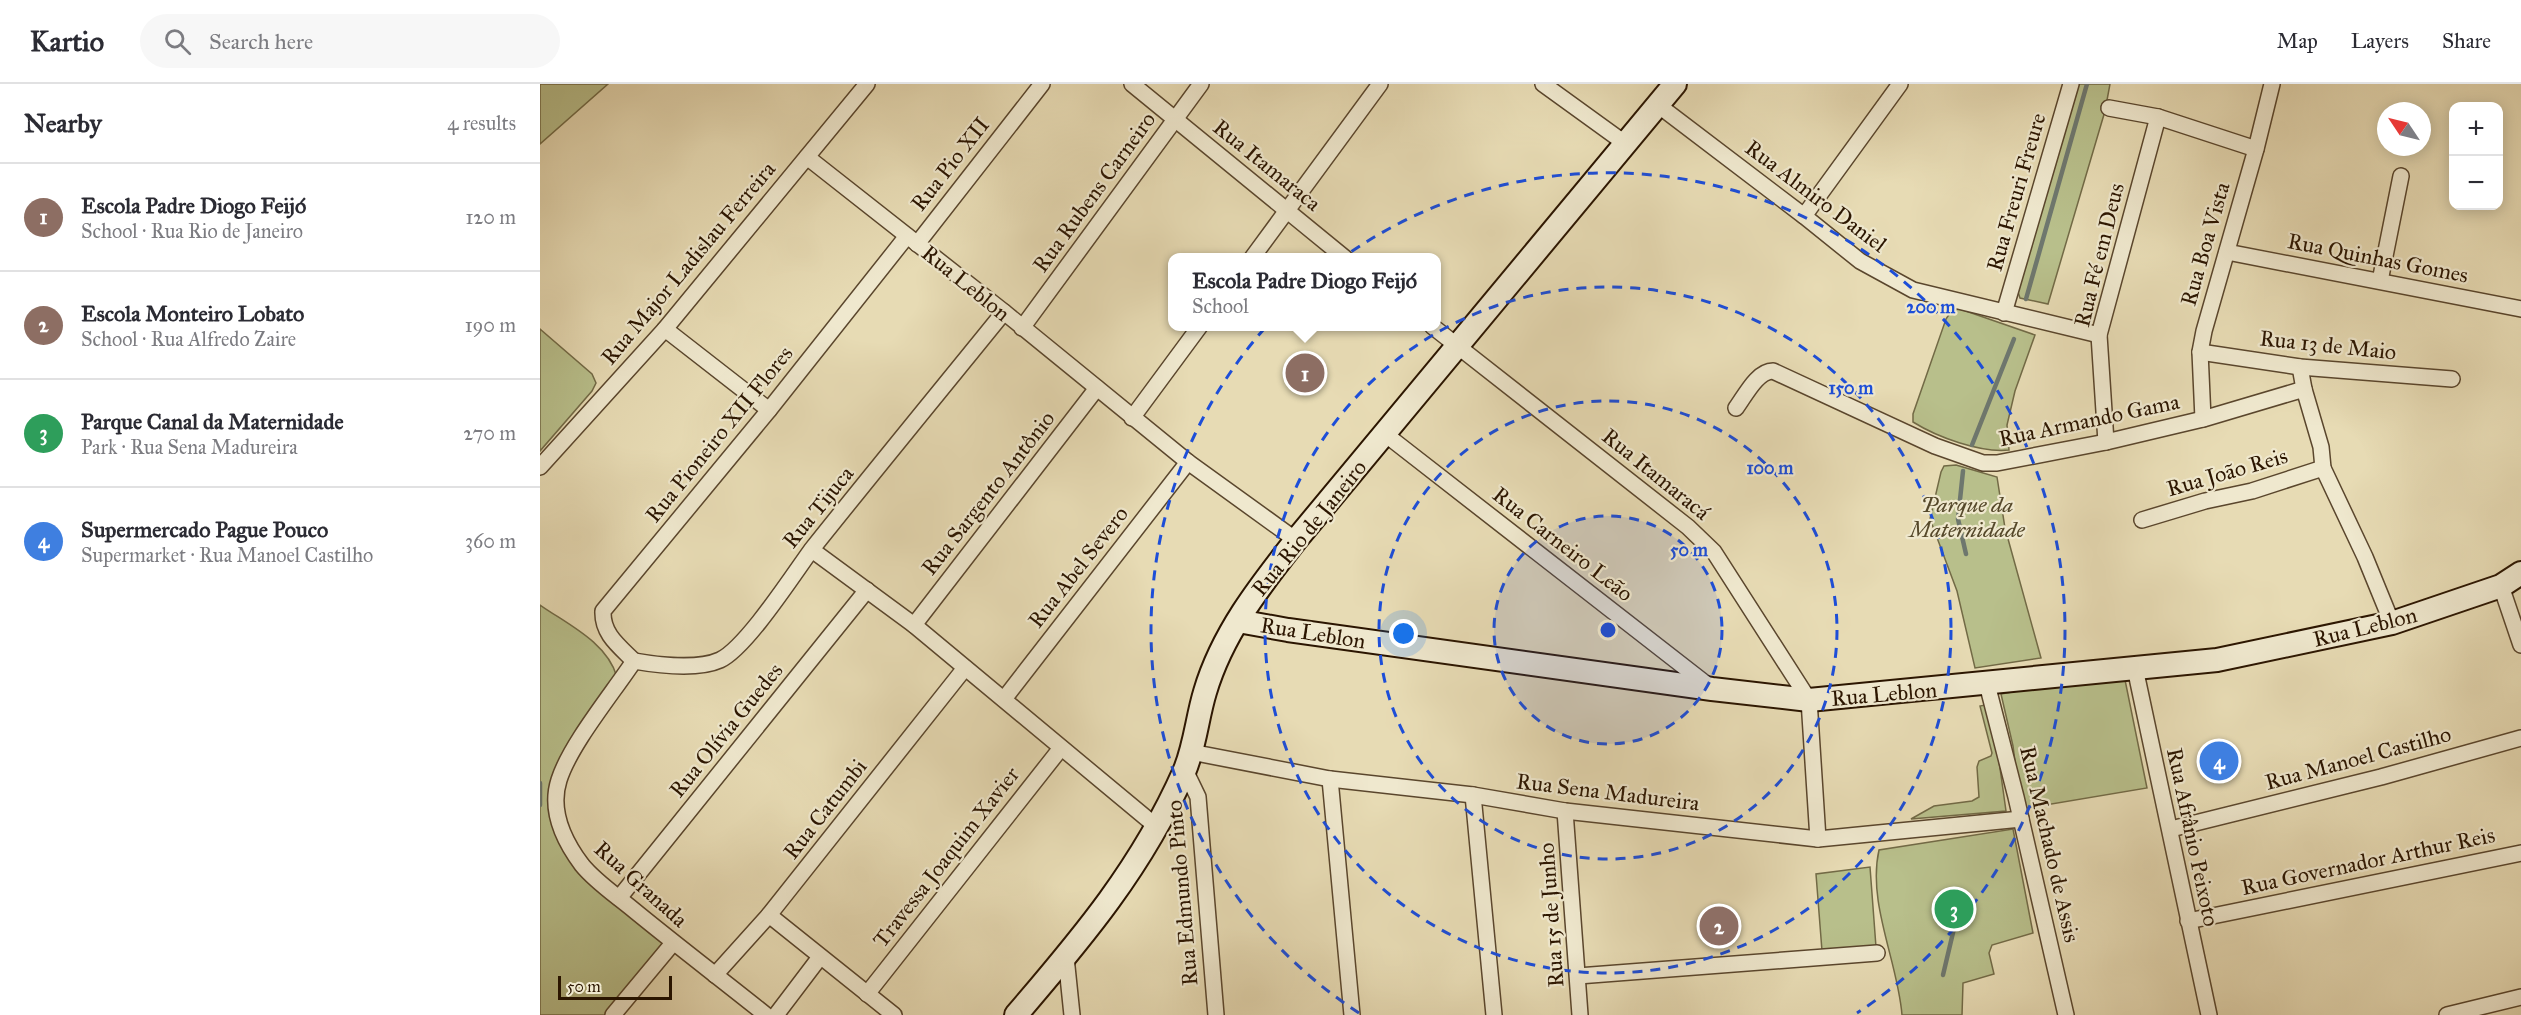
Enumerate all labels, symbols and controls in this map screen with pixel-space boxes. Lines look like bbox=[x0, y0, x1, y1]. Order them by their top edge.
search box bbox=[140, 14, 560, 68]
text: Kartio bbox=[30, 24, 104, 59]
icon: search bbox=[161, 25, 194, 58]
text: Search here bbox=[209, 28, 313, 55]
text: Map bbox=[2277, 28, 2318, 54]
text: Layers bbox=[2351, 28, 2409, 54]
text: Share bbox=[2442, 28, 2491, 54]
north arrow bbox=[2377, 102, 2431, 156]
map controls bbox=[2449, 102, 2503, 210]
button: + bbox=[2449, 102, 2503, 156]
text: Nearby bbox=[24, 107, 102, 139]
street label: Rua Rubens Carneiro bbox=[1027, 107, 1161, 277]
street label: Rua Freuri Freure bbox=[1981, 110, 2051, 274]
text: 4 results bbox=[447, 111, 516, 135]
street label: Rua Pio XII bbox=[905, 112, 995, 216]
street label: Rua Itamaraca bbox=[1208, 113, 1327, 217]
street label: Rua Almiro Daniel bbox=[1740, 134, 1892, 258]
street label: Rua Major Ladislau Ferreira bbox=[595, 155, 781, 370]
button: − bbox=[2449, 156, 2503, 210]
street label: Rua Boa Vista bbox=[2174, 178, 2236, 309]
street label: Rua Fé em Deus bbox=[2068, 180, 2130, 330]
text: Escola Padre Diogo Feijó bbox=[81, 192, 306, 219]
text: 1 bbox=[40, 205, 47, 229]
text: 120 m bbox=[465, 205, 516, 229]
text: School · Rua Rio de Janeiro bbox=[81, 219, 303, 243]
street label: Rua Quinhas Gomes bbox=[2285, 227, 2471, 289]
street label: Rua Leblon bbox=[916, 239, 1016, 327]
popup bbox=[1168, 253, 1441, 331]
text: Escola Padre Diogo Feijó bbox=[1192, 267, 1417, 294]
text: School bbox=[1192, 294, 1249, 318]
text: 200 m bbox=[1907, 296, 1956, 318]
text: Escola Monteiro Lobato bbox=[81, 300, 304, 327]
text: 2 bbox=[39, 313, 48, 337]
text: 190 m bbox=[465, 313, 516, 337]
street label: Rua 13 de Maio bbox=[2258, 324, 2398, 366]
text: School · Rua Alfredo Zaire bbox=[81, 327, 296, 351]
street label: Rua Pioneiro XII Flores bbox=[639, 340, 799, 528]
pin: 1 bbox=[1286, 350, 1324, 396]
text: 150 m bbox=[1829, 377, 1874, 399]
street label: Rua Armando Gama bbox=[1996, 388, 2182, 452]
street label: Rua Sargento Antônio bbox=[915, 405, 1061, 581]
text: Parque Canal da Maternidade bbox=[81, 408, 344, 435]
text: 3 bbox=[40, 421, 48, 445]
text: 270 m bbox=[463, 421, 516, 445]
street label: Rua Itamaracá bbox=[1597, 422, 1716, 526]
text: Park · Rua Sena Madureira bbox=[81, 435, 298, 459]
street label: Rua João Reis bbox=[2163, 442, 2291, 502]
street label: Rua Rio de Janeiro bbox=[1246, 454, 1372, 602]
text: 100 m bbox=[1747, 457, 1794, 479]
street label: Rua Tijuca bbox=[777, 460, 860, 554]
street label: Rua Carneiro Leão bbox=[1487, 481, 1639, 607]
park label: Parque da Maternidade bbox=[1907, 491, 2026, 543]
street label: Rua Abel Severo bbox=[1022, 501, 1134, 633]
text: Supermercado Pague Pouco bbox=[81, 516, 328, 543]
text: 4 bbox=[38, 529, 49, 553]
text: 360 m bbox=[465, 529, 516, 553]
text: 50 m bbox=[1670, 539, 1709, 561]
text: Supermarket · Rua Manoel Castilho bbox=[81, 543, 373, 567]
street label: Rua Leblon bbox=[2310, 601, 2420, 653]
street label: Rua Leblon bbox=[1259, 611, 1368, 655]
your location bbox=[1389, 619, 1418, 648]
centre of rings bbox=[1598, 620, 1618, 640]
street label: Rua Olívia Guedes bbox=[663, 657, 789, 803]
street label: Rua Leblon bbox=[1830, 676, 1938, 712]
street label: Rua Manoel Castilho bbox=[2262, 720, 2454, 796]
pin: 4 bbox=[2200, 738, 2238, 784]
street label: Rua Machado de Assis bbox=[2014, 743, 2086, 945]
street label: Rua Afrânio Peixoto bbox=[2161, 745, 2225, 929]
street label: Rua Catumbi bbox=[777, 753, 873, 865]
street label: Travessa Joaquim Xavier bbox=[867, 761, 1025, 953]
street label: Rua Sena Madureira bbox=[1515, 767, 1702, 817]
street label: Rua Edmundo Pinto bbox=[1160, 799, 1204, 987]
street label: Rua Governador Arthur Reis bbox=[2239, 821, 2497, 901]
street label: Rua Granada bbox=[589, 835, 694, 933]
street label: Rua 15 de Junho bbox=[1532, 842, 1570, 988]
pin: 3 bbox=[1934, 886, 1974, 932]
pin: 2 bbox=[1700, 904, 1738, 948]
scale bar bbox=[558, 973, 672, 1000]
text: 50 m bbox=[567, 977, 601, 996]

